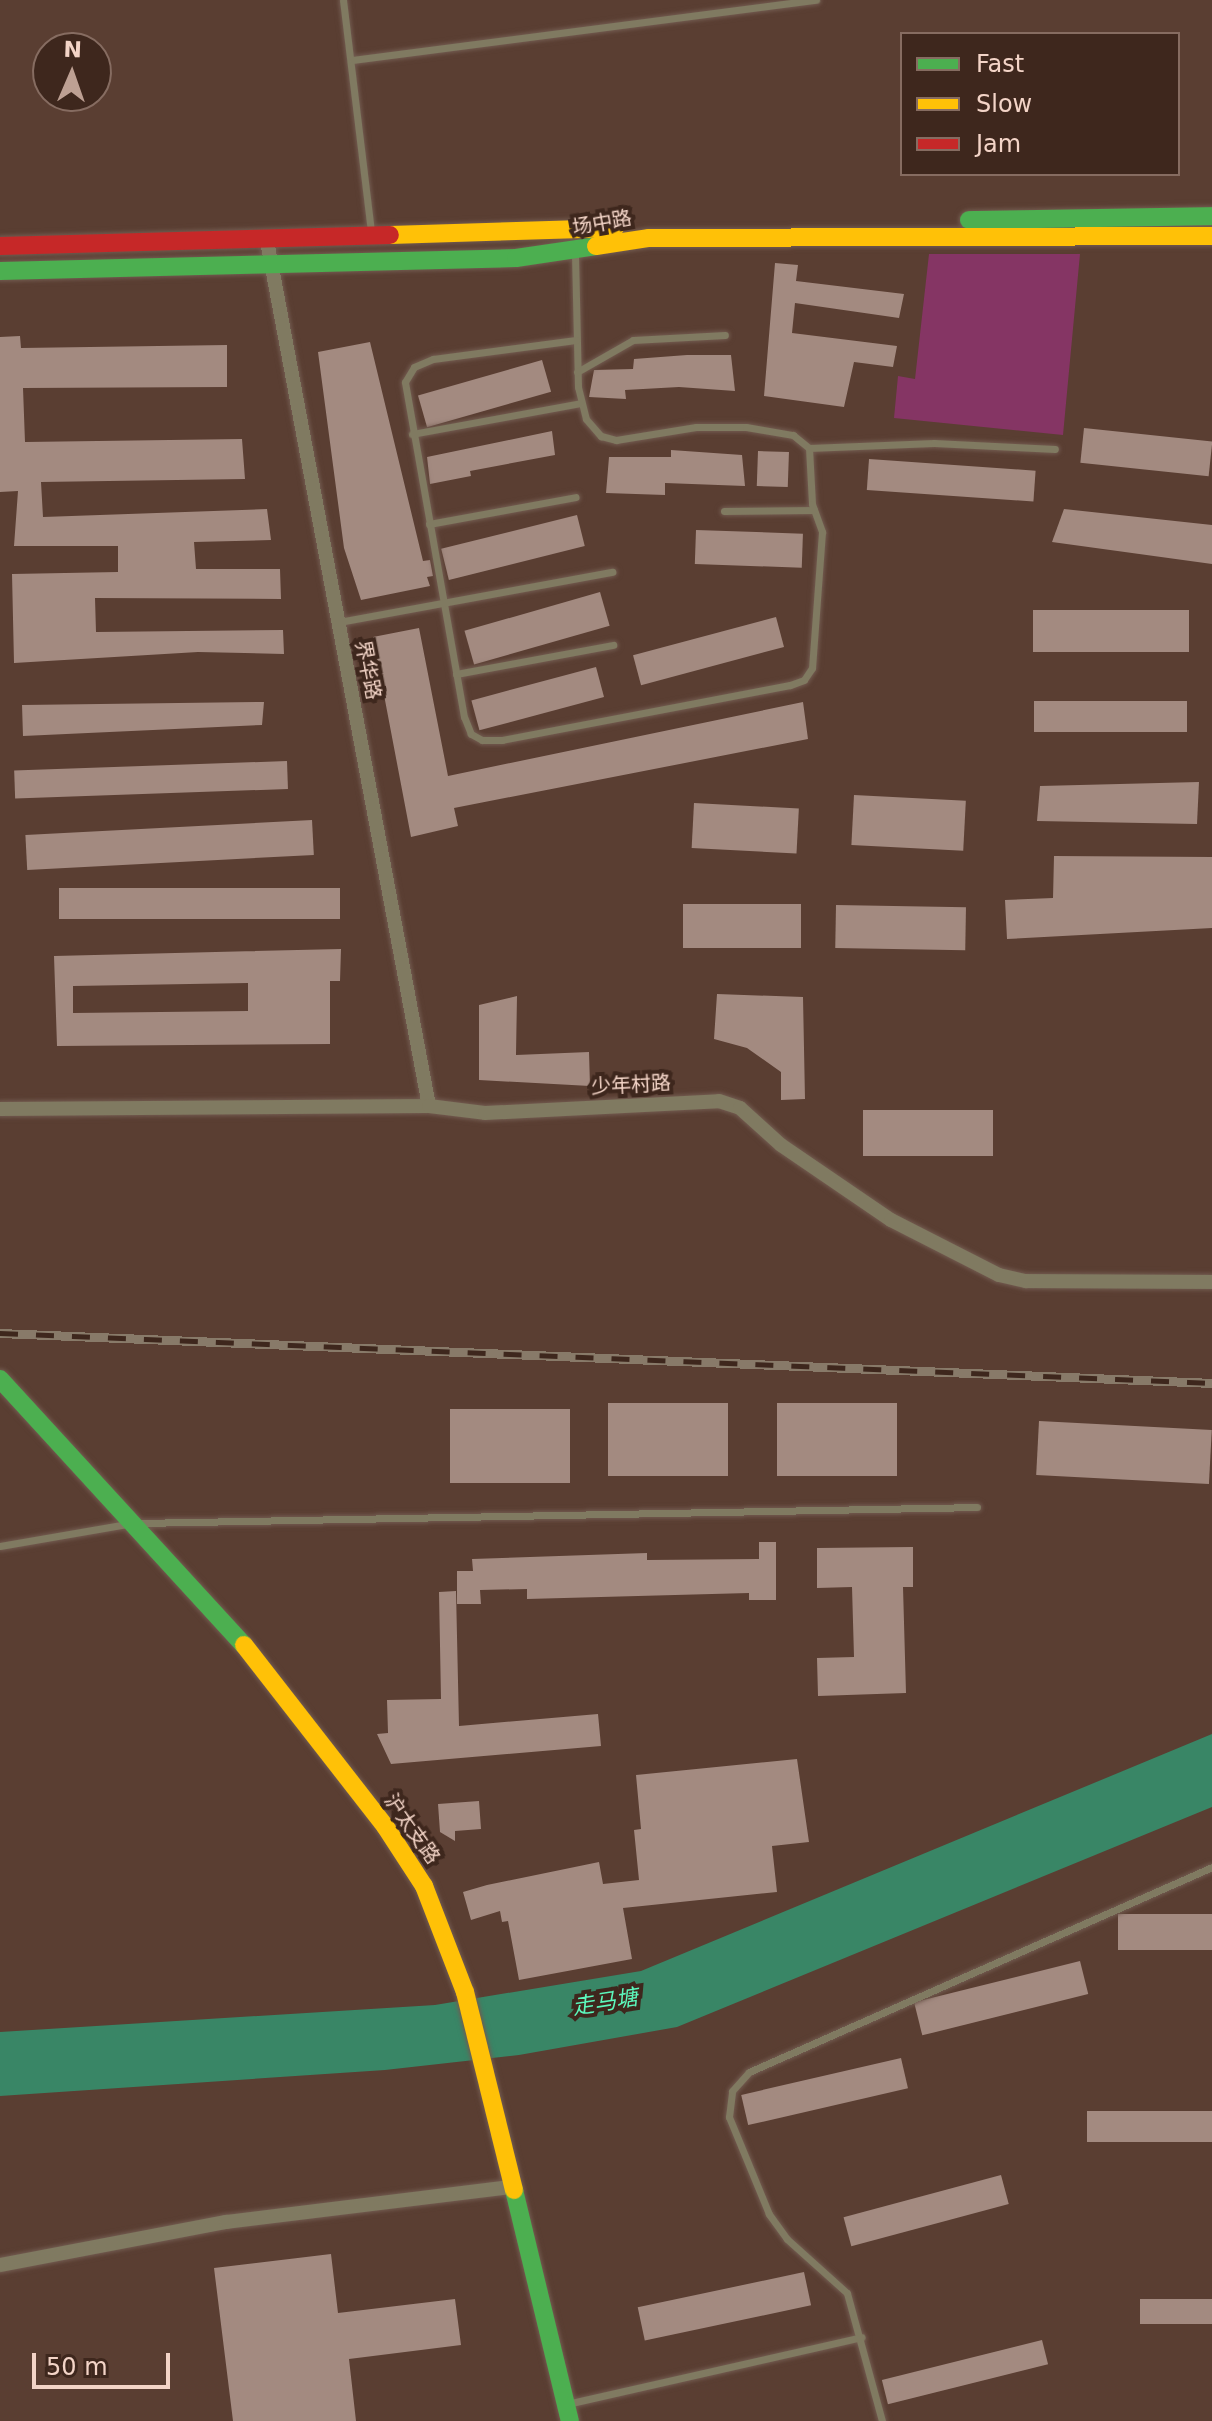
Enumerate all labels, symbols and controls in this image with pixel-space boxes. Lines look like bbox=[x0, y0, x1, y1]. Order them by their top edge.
north arrow bbox=[32, 32, 112, 112]
legend bbox=[900, 32, 1180, 176]
text: N bbox=[63, 37, 82, 62]
text: Fast bbox=[976, 50, 1024, 78]
text: Slow bbox=[976, 90, 1032, 118]
text: Jam bbox=[976, 130, 1021, 158]
street label: 场中路 bbox=[570, 206, 634, 240]
street label: 界华路 bbox=[350, 638, 386, 702]
street label: 少年村路 bbox=[590, 1071, 672, 1099]
street label: 沪太支路 bbox=[379, 1789, 445, 1869]
water label: 走马塘 bbox=[570, 1984, 640, 2020]
scale bar bbox=[36, 2337, 174, 2387]
text: 50 m bbox=[46, 2353, 108, 2381]

